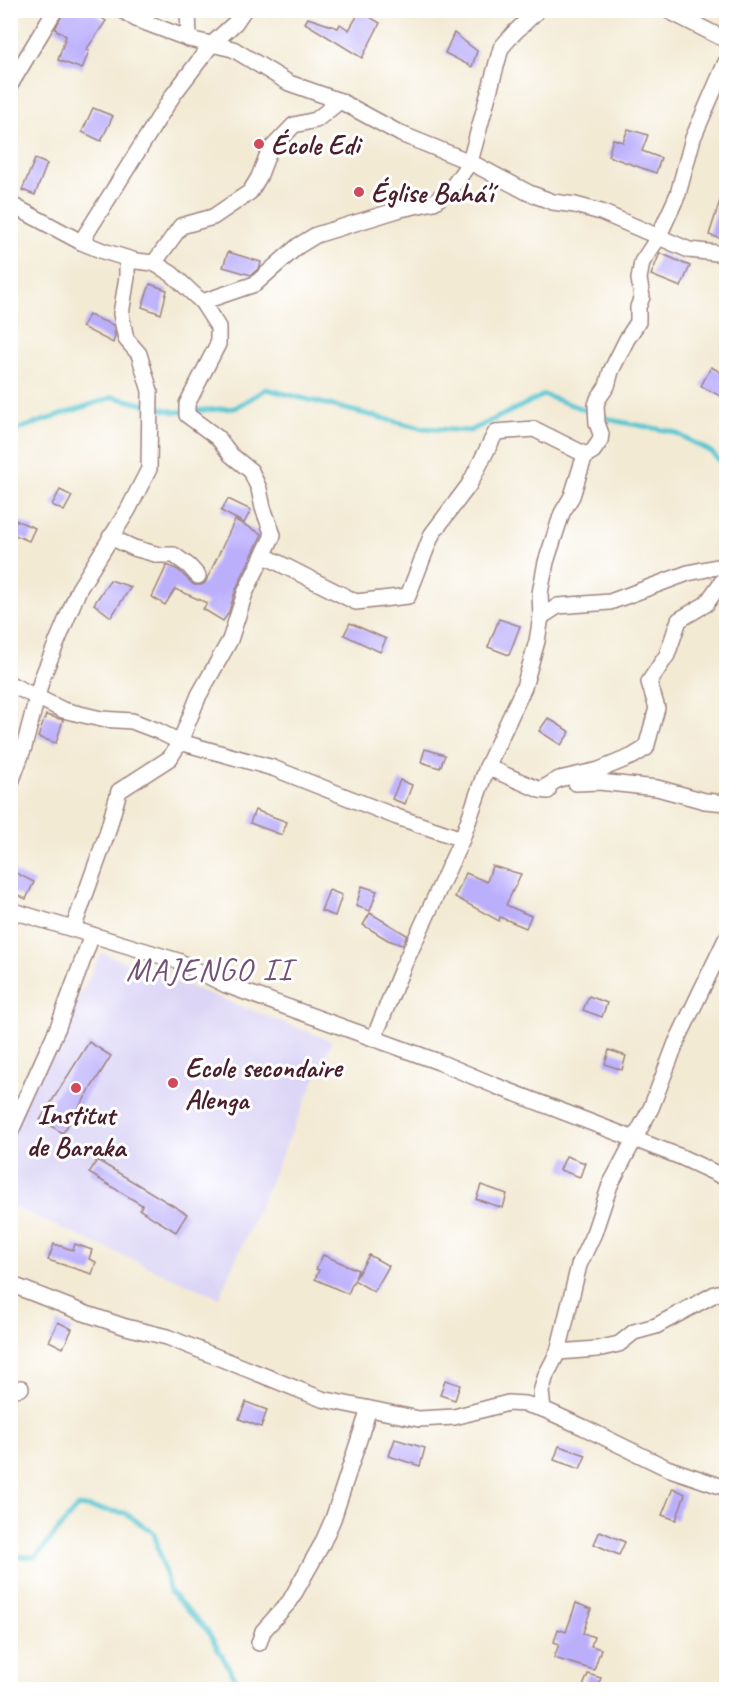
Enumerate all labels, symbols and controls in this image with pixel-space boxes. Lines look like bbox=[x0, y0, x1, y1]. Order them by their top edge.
place label: École Edi bbox=[271, 127, 363, 162]
marker: École Edi bbox=[252, 137, 266, 151]
place label: Église Bahá'í bbox=[371, 175, 499, 210]
marker: Église Bahá'í bbox=[352, 185, 366, 199]
district label: MAJENGO II bbox=[126, 949, 298, 990]
place label: Ecole secondaire Alenga bbox=[185, 1050, 344, 1117]
marker: Ecole secondaire Alenga bbox=[166, 1076, 180, 1090]
marker: Institut de Baraka bbox=[69, 1081, 83, 1095]
place label: Institut de Baraka bbox=[27, 1097, 128, 1164]

